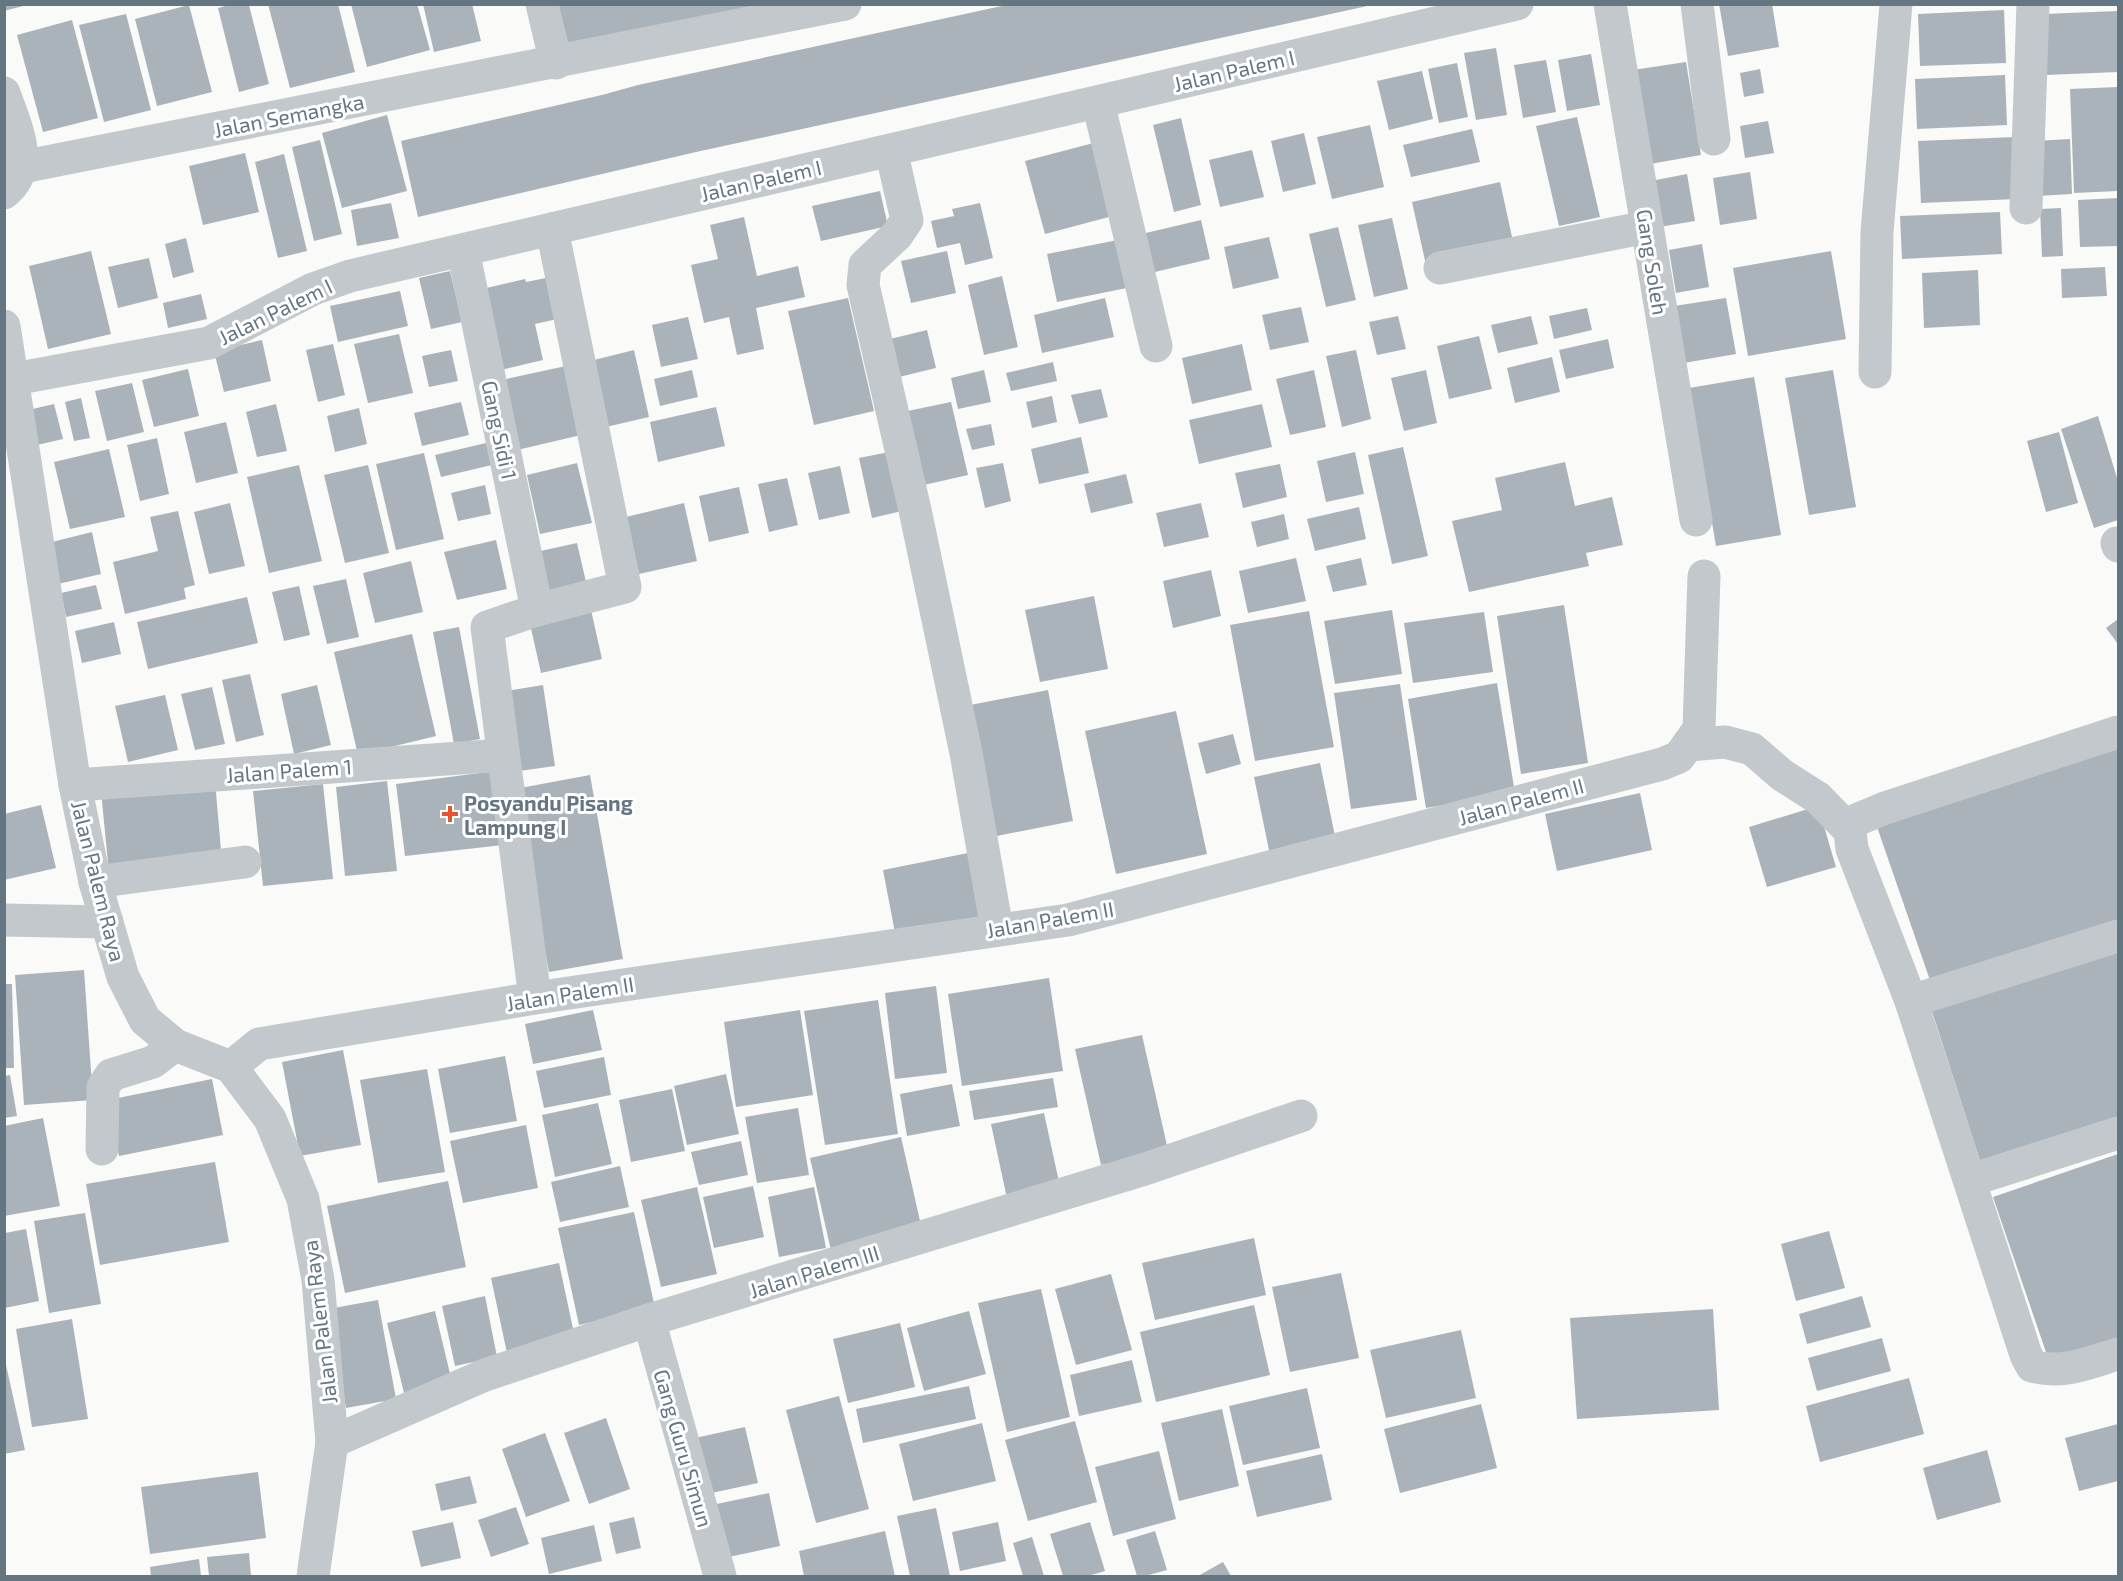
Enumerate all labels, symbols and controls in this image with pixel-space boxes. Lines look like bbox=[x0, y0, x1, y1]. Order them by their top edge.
street label: Jalan Palem I bbox=[1171, 44, 1297, 96]
street label: Jalan Semangka bbox=[212, 88, 366, 142]
street label: Jalan Palem I bbox=[698, 154, 824, 206]
street label: Gang Soleh bbox=[1632, 207, 1674, 317]
street label: Jalan Palem I bbox=[214, 273, 336, 349]
street label: Gang Sidi 1 bbox=[477, 378, 523, 482]
street label: Jalan Palem 1 bbox=[225, 753, 353, 787]
street label: Jalan Palem II bbox=[1456, 772, 1586, 830]
place label: Posyandu Pisang Lampung I bbox=[464, 790, 633, 839]
street label: Jalan Palem Raya bbox=[67, 798, 131, 964]
marker: Posyandu Pisang Lampung I bbox=[441, 805, 459, 823]
street label: Jalan Palem II bbox=[984, 896, 1116, 942]
street label: Jalan Palem II bbox=[504, 971, 636, 1015]
street label: Jalan Palem Raya bbox=[297, 1239, 341, 1405]
street label: Jalan Palem III bbox=[746, 1239, 882, 1303]
street label: Gang Guru Simun bbox=[650, 1366, 718, 1530]

